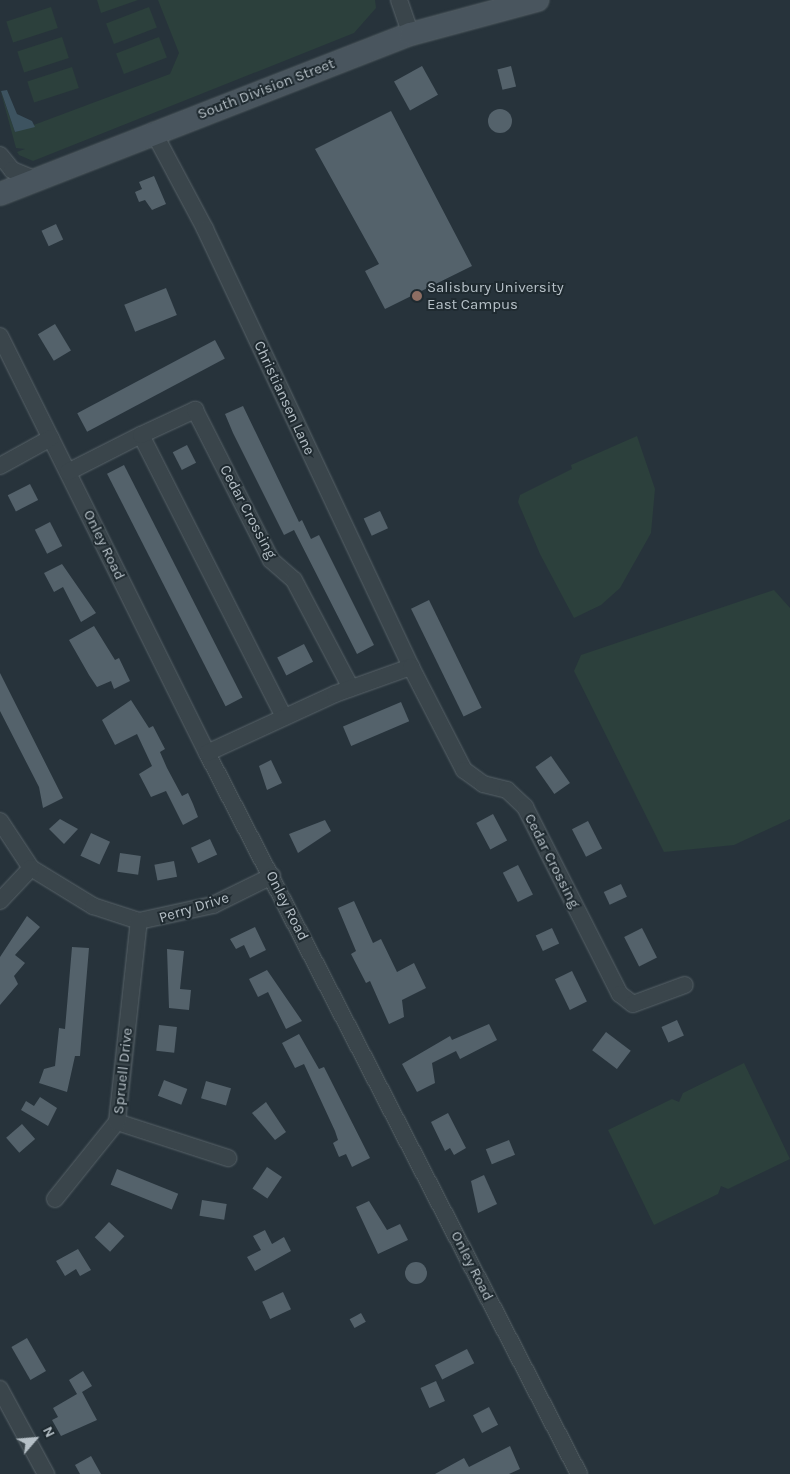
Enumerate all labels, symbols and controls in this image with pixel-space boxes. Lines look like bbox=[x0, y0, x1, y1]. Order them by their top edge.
street label: South Division Street bbox=[195, 55, 337, 123]
place label: Salisbury University East Campus bbox=[427, 278, 564, 313]
marker: Salisbury University East Campus bbox=[411, 290, 423, 302]
street label: Christiansen Lane bbox=[250, 338, 318, 458]
street label: Cedar Crossing bbox=[216, 462, 280, 562]
street label: Onley Road bbox=[79, 507, 129, 583]
street label: Cedar Crossing bbox=[520, 811, 584, 911]
street label: Onley Road bbox=[262, 868, 312, 944]
street label: Perry Drive bbox=[157, 889, 231, 927]
street label: Spruell Drive bbox=[110, 1027, 136, 1115]
street label: Onley Road bbox=[447, 1228, 497, 1304]
north arrow bbox=[10, 1414, 60, 1464]
text: N bbox=[39, 1424, 59, 1440]

